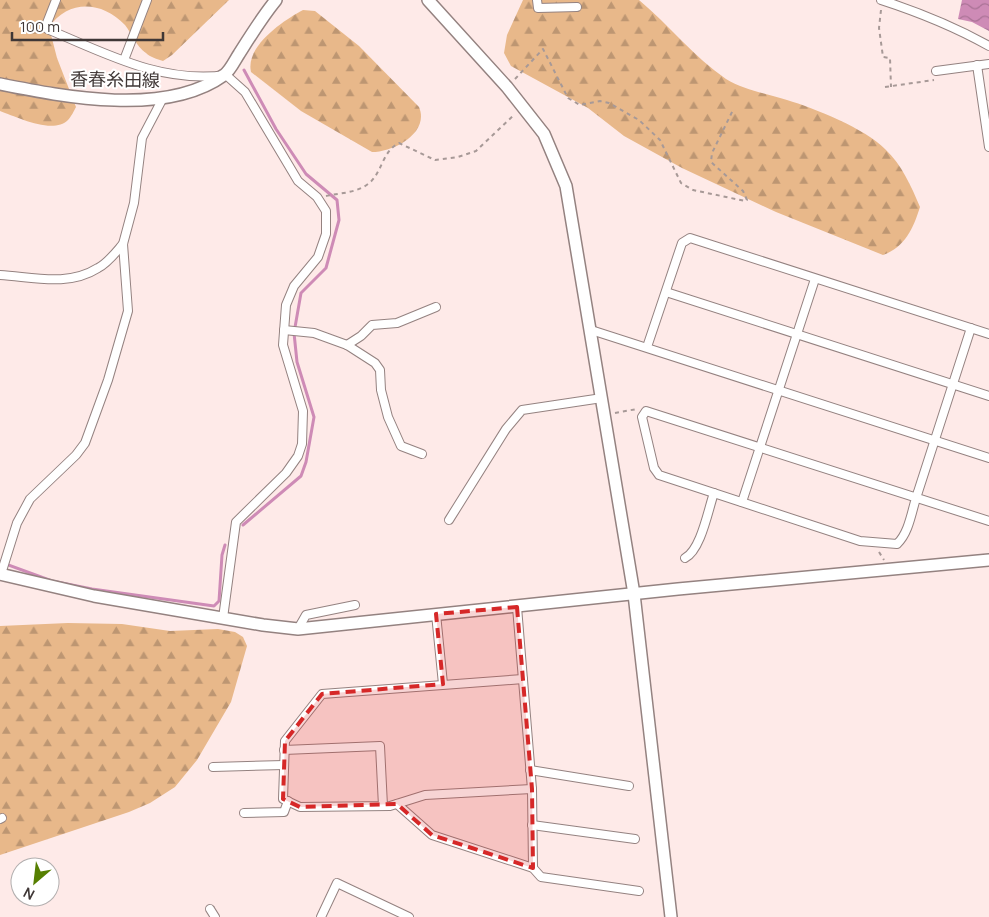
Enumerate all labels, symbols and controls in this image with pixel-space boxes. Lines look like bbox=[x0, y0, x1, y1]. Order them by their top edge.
scale bar bbox=[12, 10, 164, 42]
text: 100 m bbox=[20, 16, 60, 37]
street label: 香春糸田線 bbox=[70, 66, 160, 92]
north arrow bbox=[10, 857, 60, 907]
text: N bbox=[20, 883, 38, 905]

